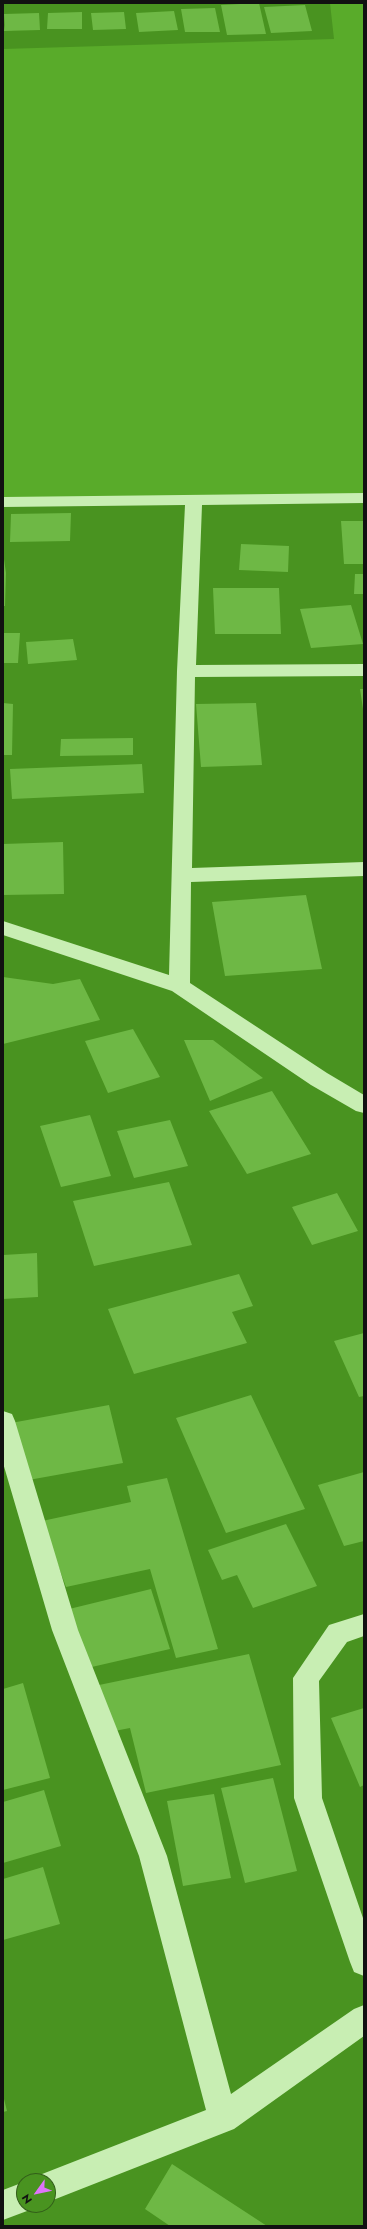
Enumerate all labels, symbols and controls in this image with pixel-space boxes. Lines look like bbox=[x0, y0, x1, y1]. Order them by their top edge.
north arrow bbox=[16, 2173, 56, 2213]
text: N bbox=[18, 2191, 36, 2207]

